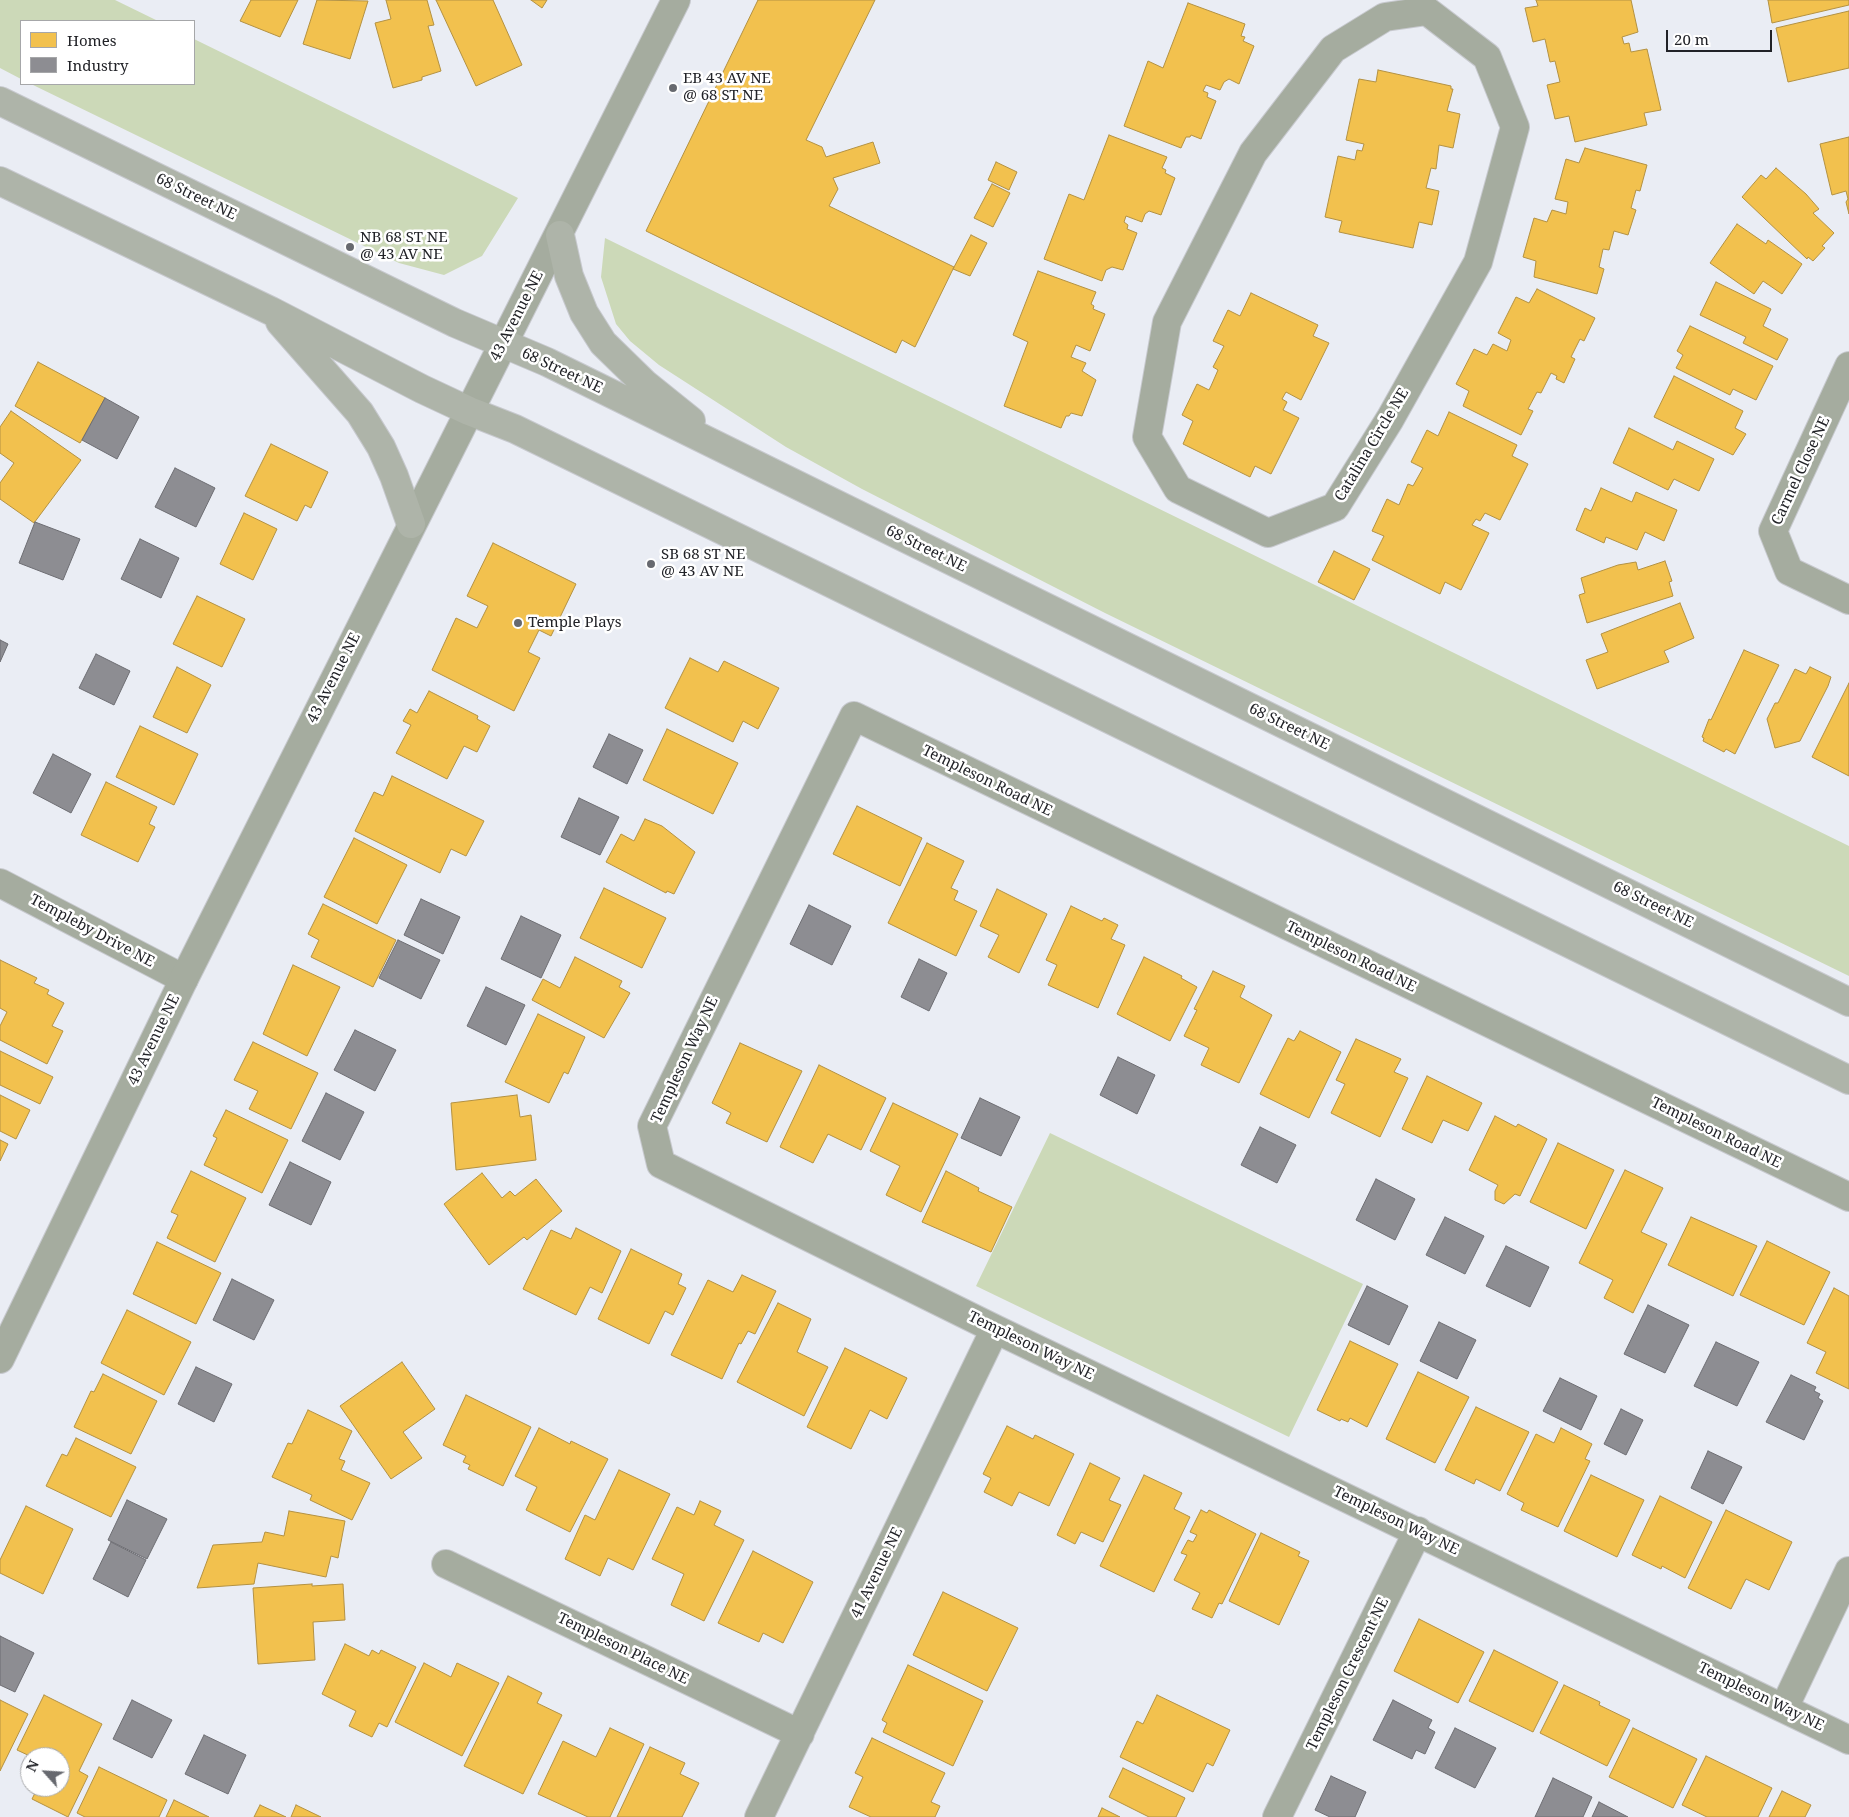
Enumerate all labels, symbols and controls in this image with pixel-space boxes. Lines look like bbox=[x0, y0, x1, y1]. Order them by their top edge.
legend bbox=[20, 20, 195, 85]
scale bar bbox=[1669, 20, 1775, 52]
text: 20 m bbox=[1674, 29, 1709, 49]
text: Homes bbox=[67, 30, 117, 50]
text: Industry bbox=[67, 55, 129, 75]
place label: EB 43 AV NE @ 68 ST NE bbox=[683, 70, 771, 105]
marker: EB 43 AV NE @ 68 ST NE bbox=[667, 82, 679, 94]
street label: 68 Street NE bbox=[153, 170, 239, 224]
place label: NB 68 ST NE @ 43 AV NE bbox=[360, 229, 448, 264]
marker: NB 68 ST NE @ 43 AV NE bbox=[344, 241, 356, 253]
street label: 43 Avenue NE bbox=[487, 268, 547, 364]
street label: 68 Street NE bbox=[519, 344, 605, 398]
street label: Catalina Circle NE bbox=[1331, 385, 1413, 505]
street label: Carmel Close NE bbox=[1768, 414, 1834, 528]
street label: 68 Street NE bbox=[883, 522, 969, 576]
place label: SB 68 ST NE @ 43 AV NE bbox=[661, 546, 745, 581]
marker: SB 68 ST NE @ 43 AV NE bbox=[645, 558, 657, 570]
place label: Temple Plays bbox=[528, 614, 622, 632]
marker: Temple Plays bbox=[512, 617, 524, 629]
street label: 43 Avenue NE bbox=[304, 630, 364, 726]
street label: 68 Street NE bbox=[1246, 700, 1332, 754]
street label: Templeson Road NE bbox=[919, 742, 1055, 820]
street label: 68 Street NE bbox=[1610, 878, 1696, 932]
street label: Templeby Drive NE bbox=[27, 891, 157, 971]
street label: Templeson Road NE bbox=[1283, 918, 1419, 996]
street label: 43 Avenue NE bbox=[124, 992, 184, 1088]
street label: Templeson Way NE bbox=[648, 994, 722, 1126]
street label: Templeson Road NE bbox=[1648, 1094, 1784, 1172]
street label: Templeson Way NE bbox=[965, 1308, 1097, 1384]
street label: Templeson Way NE bbox=[1330, 1483, 1462, 1559]
street label: 41 Avenue NE bbox=[847, 1525, 907, 1621]
street label: Templeson Crescent NE bbox=[1303, 1595, 1393, 1753]
street label: Templeson Place NE bbox=[554, 1609, 692, 1689]
street label: Templeson Way NE bbox=[1695, 1659, 1827, 1735]
north arrow bbox=[20, 1747, 70, 1797]
text: N bbox=[21, 1757, 43, 1775]

